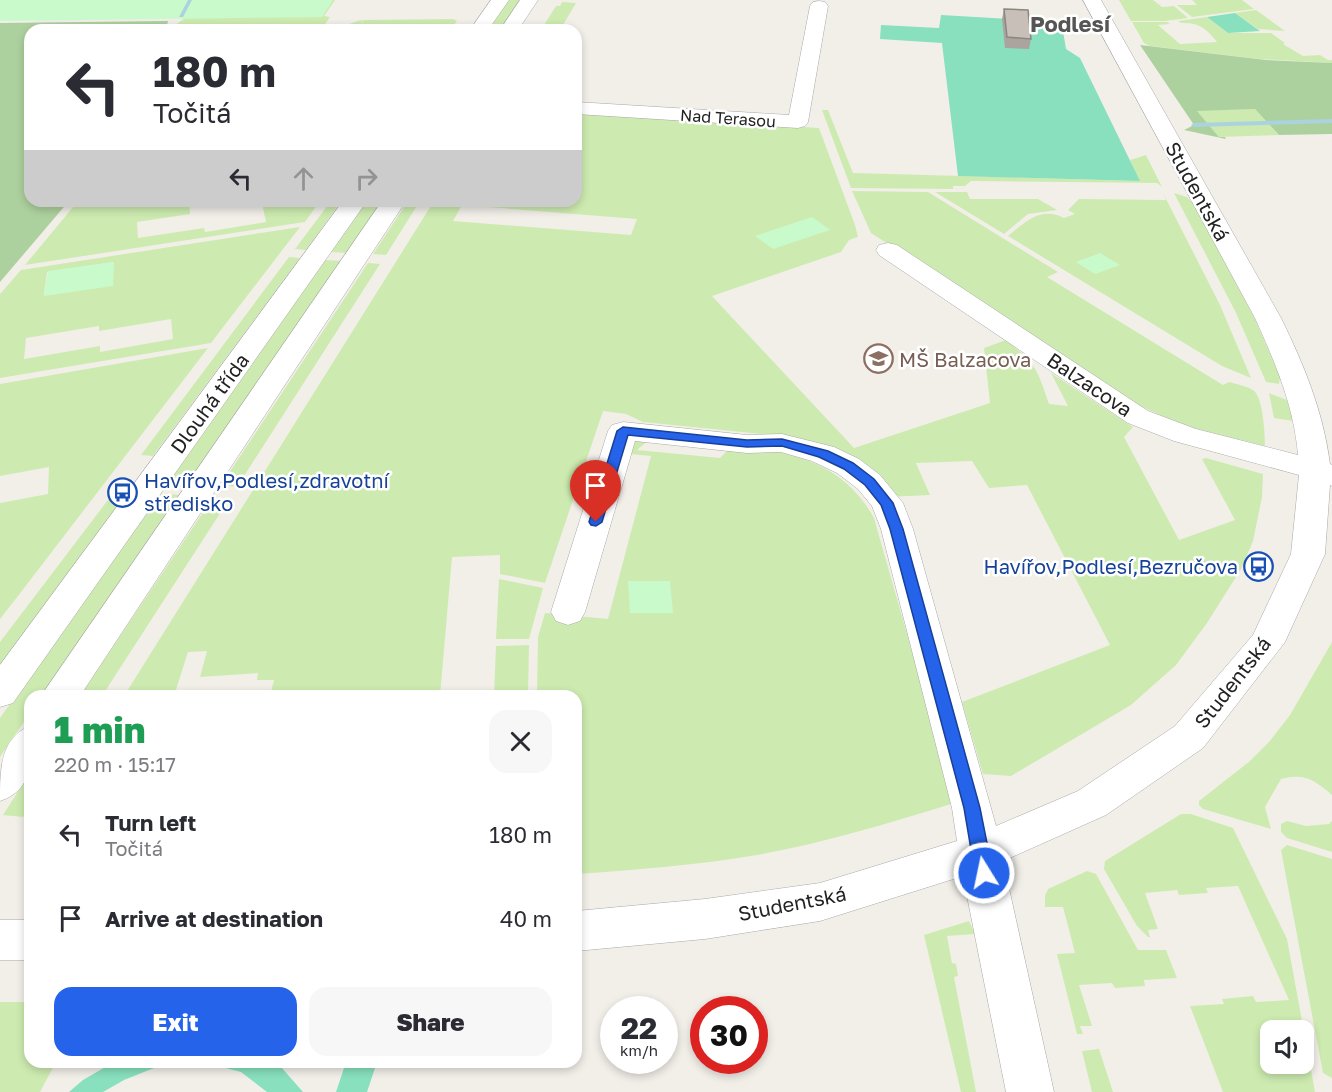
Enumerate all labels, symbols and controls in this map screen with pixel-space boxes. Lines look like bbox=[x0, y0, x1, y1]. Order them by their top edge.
district label: Podlesí bbox=[1030, 10, 1112, 37]
text: 180 m bbox=[153, 46, 276, 96]
icon: left bbox=[54, 48, 132, 126]
text: Točitá bbox=[153, 97, 232, 129]
street label: Nad Terasou bbox=[680, 105, 776, 131]
street label: Studentská bbox=[1161, 137, 1235, 245]
icon: left bbox=[224, 162, 257, 195]
icon: ahead bbox=[287, 162, 320, 195]
icon: right bbox=[350, 162, 383, 195]
school or university icon: MŠ Balzacova bbox=[862, 343, 894, 375]
place label: MŠ Balzacova bbox=[899, 347, 1031, 371]
street label: Balzacova bbox=[1043, 347, 1137, 421]
street label: Dlouhá třída bbox=[165, 348, 253, 458]
pin bbox=[570, 460, 621, 522]
place label: Havířov,Podlesí,zdravotní středisko bbox=[144, 468, 391, 515]
icon: arrive bbox=[579, 469, 612, 502]
bus stop icon: Havířov,Podlesí,zdravotní středisko bbox=[107, 476, 139, 508]
bus stop icon: Havířov,Podlesí,Bezručova bbox=[1243, 550, 1275, 582]
place label: Havířov,Podlesí,Bezručova bbox=[983, 554, 1238, 578]
street label: Studentská bbox=[1189, 631, 1275, 733]
text: 1 min bbox=[54, 708, 145, 751]
button: close bbox=[489, 710, 552, 773]
text: 220 m · 15:17 bbox=[54, 752, 176, 776]
text: Turn left bbox=[105, 809, 196, 836]
icon: left bbox=[54, 818, 87, 851]
text: 180 m bbox=[489, 821, 552, 848]
text: Točitá bbox=[105, 836, 163, 860]
position arrow bbox=[952, 841, 1016, 905]
street label: Studentská bbox=[736, 881, 848, 925]
icon: arrive bbox=[54, 902, 87, 935]
text: Arrive at destination bbox=[105, 905, 323, 932]
text: 40 m bbox=[500, 905, 552, 932]
button: Exit bbox=[54, 987, 297, 1056]
button: Share bbox=[309, 987, 552, 1056]
speed limit sign: 30 bbox=[690, 996, 768, 1074]
text: 22 bbox=[621, 1010, 657, 1046]
map controls bbox=[1260, 1020, 1314, 1074]
button: sound bbox=[1260, 1020, 1314, 1074]
text: km/h bbox=[620, 1041, 658, 1059]

